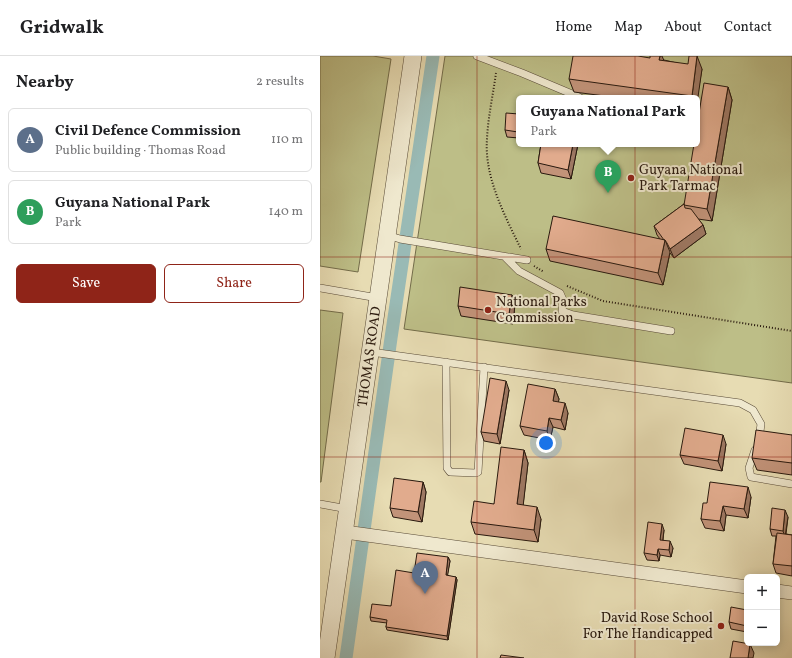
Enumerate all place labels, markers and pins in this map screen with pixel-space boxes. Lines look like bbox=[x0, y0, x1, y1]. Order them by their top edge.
pin: B bbox=[595, 160, 621, 193]
place label: Guyana National Park Tarmac bbox=[639, 161, 743, 196]
marker: Guyana National Park Tarmac bbox=[626, 173, 636, 183]
place label: National Parks Commission bbox=[496, 293, 587, 328]
marker: National Parks Commission bbox=[483, 305, 493, 315]
pin: A bbox=[412, 561, 438, 594]
place label: David Rose School For The Handicapped bbox=[583, 609, 713, 644]
marker: David Rose School For The Handicapped bbox=[716, 621, 726, 631]

